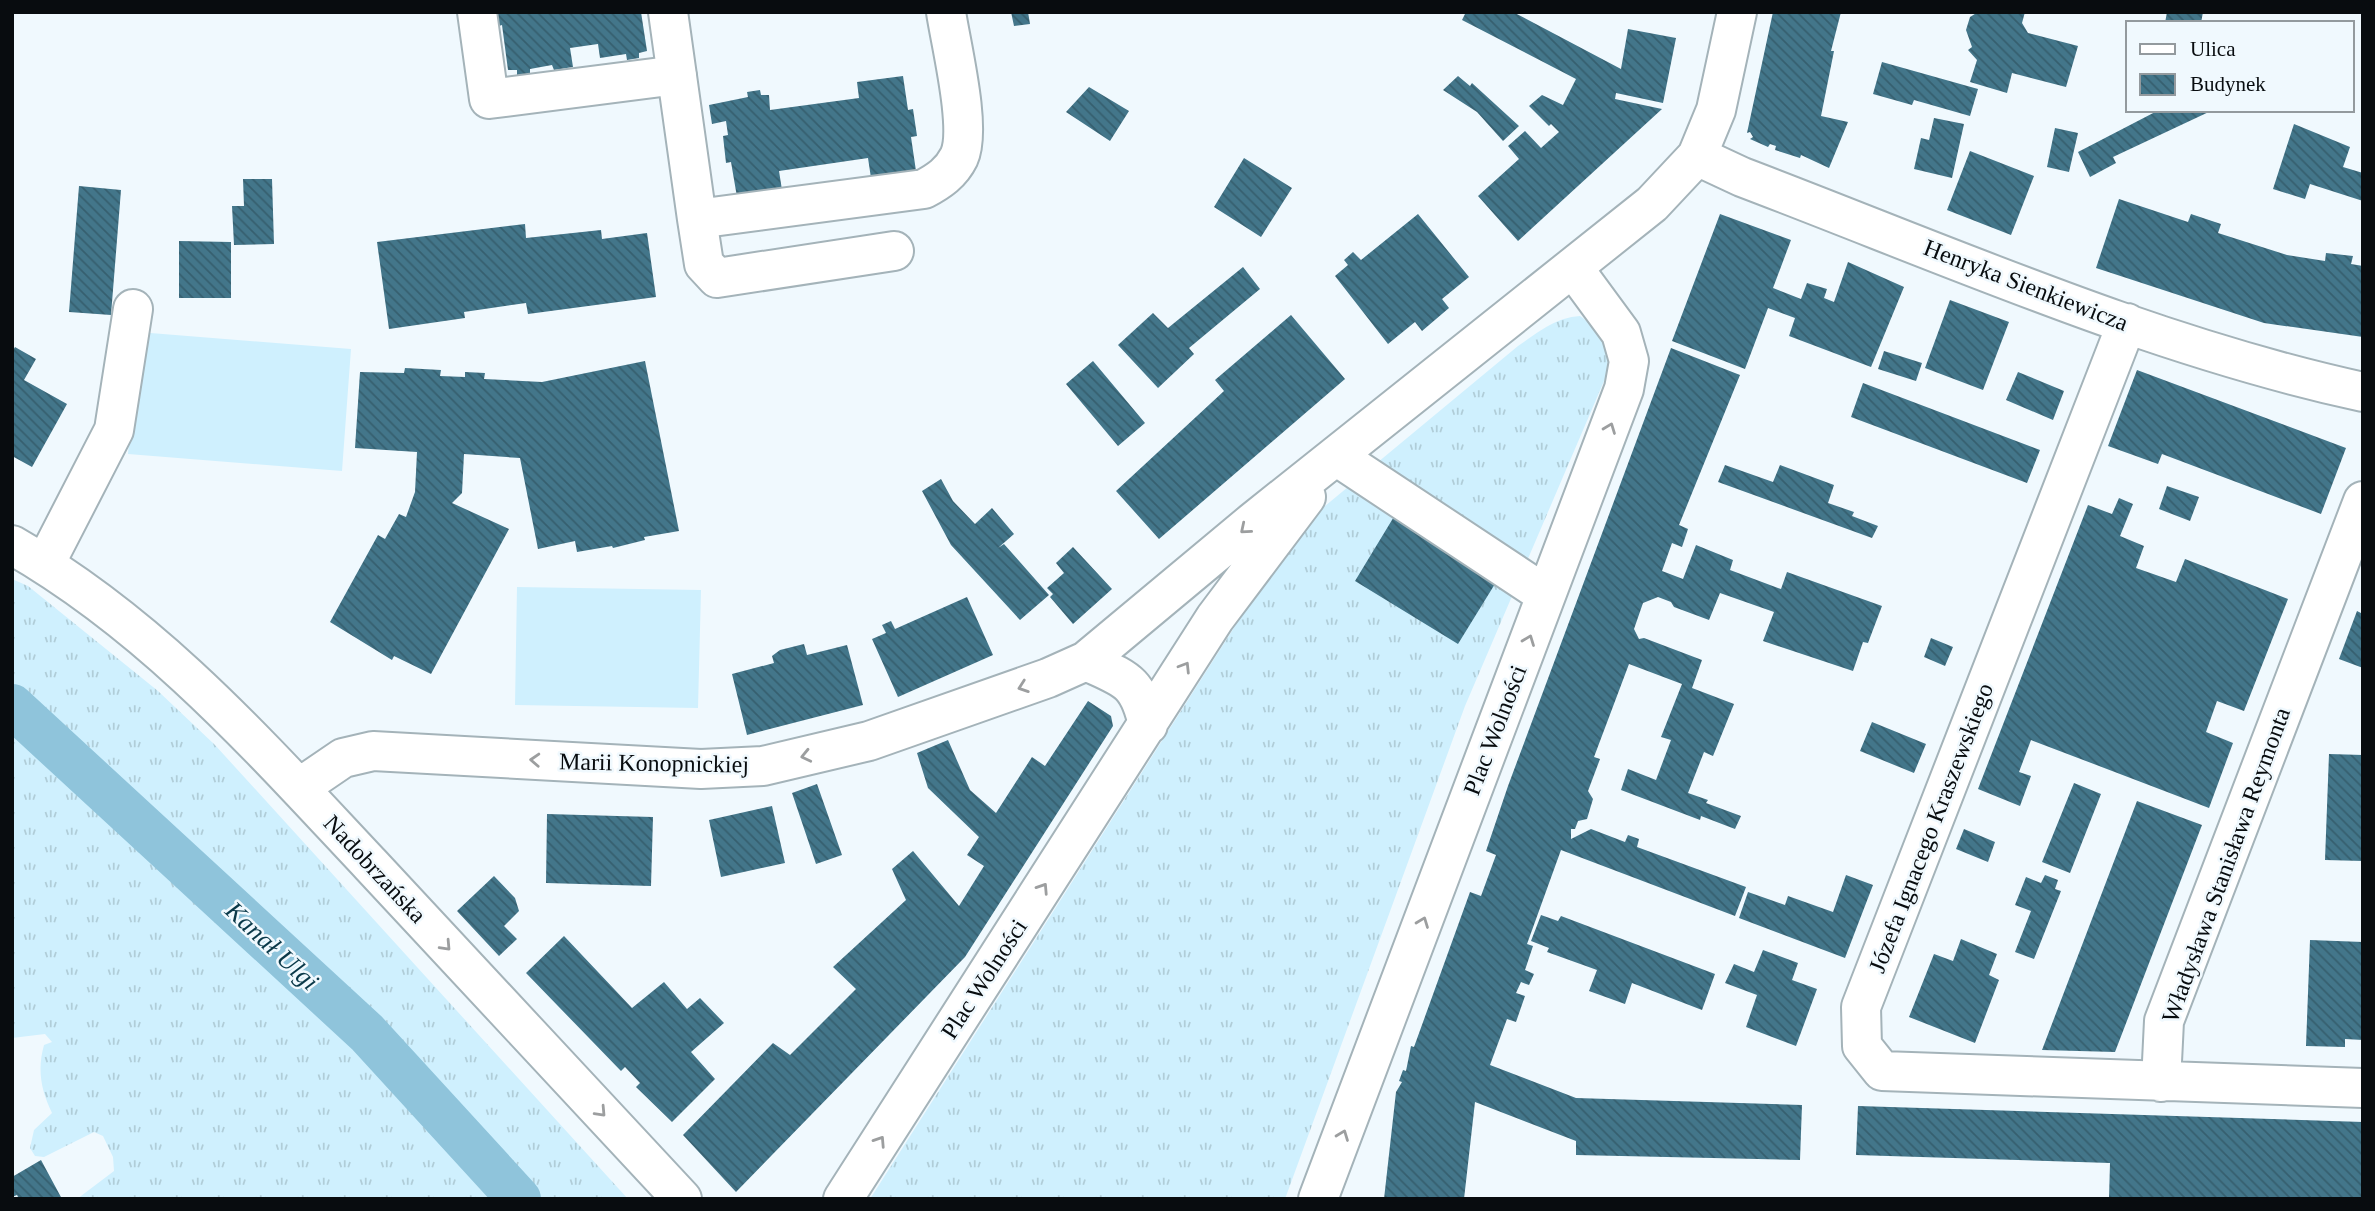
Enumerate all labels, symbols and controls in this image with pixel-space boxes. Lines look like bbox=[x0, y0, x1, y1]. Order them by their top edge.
legend bbox=[2126, 21, 2354, 112]
text: Ulica bbox=[2190, 37, 2236, 61]
text: Budynek bbox=[2190, 72, 2266, 96]
street label: Henryka Sienkiewicza bbox=[1920, 234, 2132, 336]
one-way arrow bbox=[1601, 422, 1615, 434]
one-way arrow bbox=[1240, 521, 1253, 533]
one-way arrow bbox=[1521, 635, 1535, 647]
street label: Plac Wolności bbox=[1458, 661, 1532, 799]
one-way arrow bbox=[1176, 662, 1189, 675]
one-way arrow bbox=[1017, 679, 1030, 693]
street label: Józefa Ignacego Kraszewskiego bbox=[1864, 680, 1998, 976]
street label: Władysława Stanisława Reymonta bbox=[2157, 704, 2295, 1026]
one-way arrow bbox=[800, 747, 812, 762]
street label: Marii Konopnickiej bbox=[559, 748, 749, 778]
one-way arrow bbox=[529, 753, 540, 768]
street label: Nadobrzańska bbox=[319, 810, 432, 928]
one-way arrow bbox=[1035, 883, 1048, 896]
water label: Kanał Ulgi bbox=[219, 895, 324, 996]
street label: Plac Wolności bbox=[936, 914, 1032, 1044]
one-way arrow bbox=[1415, 917, 1429, 929]
one-way arrow bbox=[438, 938, 450, 951]
one-way arrow bbox=[593, 1104, 606, 1117]
one-way arrow bbox=[1334, 1129, 1348, 1141]
one-way arrow bbox=[872, 1136, 885, 1149]

